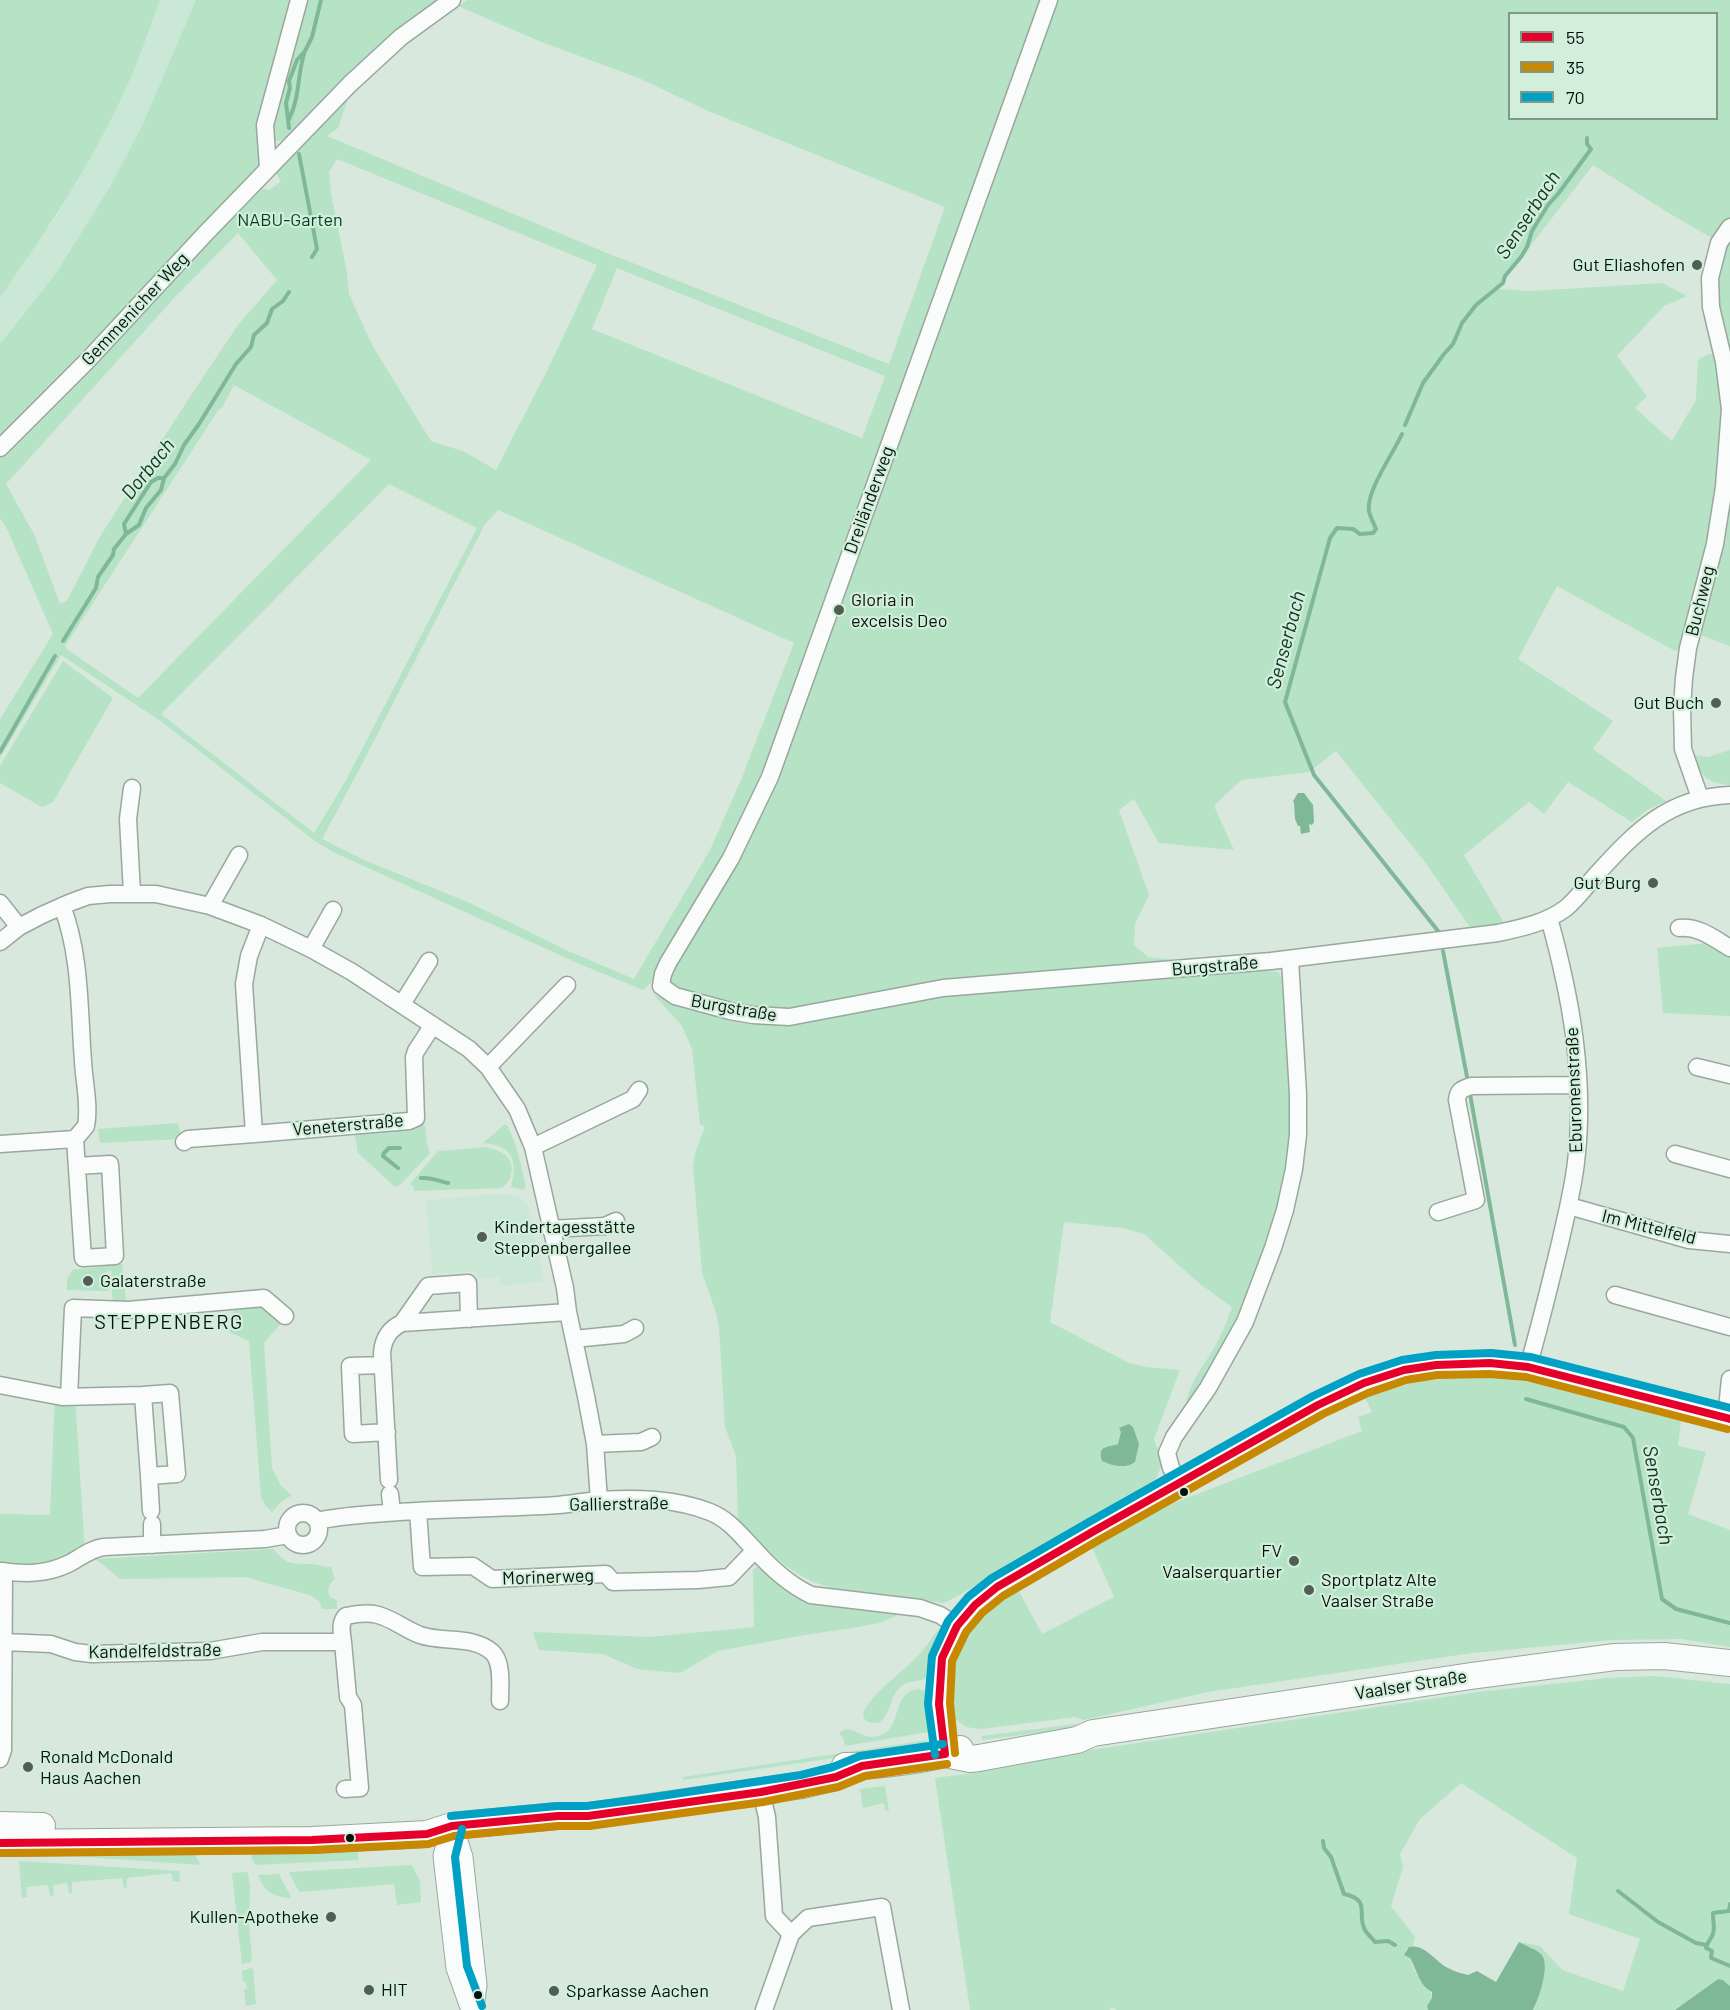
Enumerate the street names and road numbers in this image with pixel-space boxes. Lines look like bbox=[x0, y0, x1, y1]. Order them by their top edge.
street label: Gemmenicher Weg bbox=[77, 248, 193, 370]
street label: Dreiländerweg bbox=[840, 443, 898, 557]
street label: Buchweg bbox=[1681, 564, 1719, 638]
street label: Burgstraße bbox=[1171, 951, 1259, 981]
street label: Burgstraße bbox=[689, 990, 779, 1026]
street label: Eburonenstraße bbox=[1561, 1027, 1587, 1153]
street label: Veneterstraße bbox=[292, 1109, 404, 1141]
street label: Im Mittelfeld bbox=[1600, 1205, 1698, 1249]
street label: Gallierstraße bbox=[569, 1492, 669, 1516]
street label: Morinerweg bbox=[502, 1565, 594, 1589]
street label: Kandelfeldstraße bbox=[88, 1639, 222, 1663]
street label: Vaalser Straße bbox=[1353, 1665, 1469, 1705]

